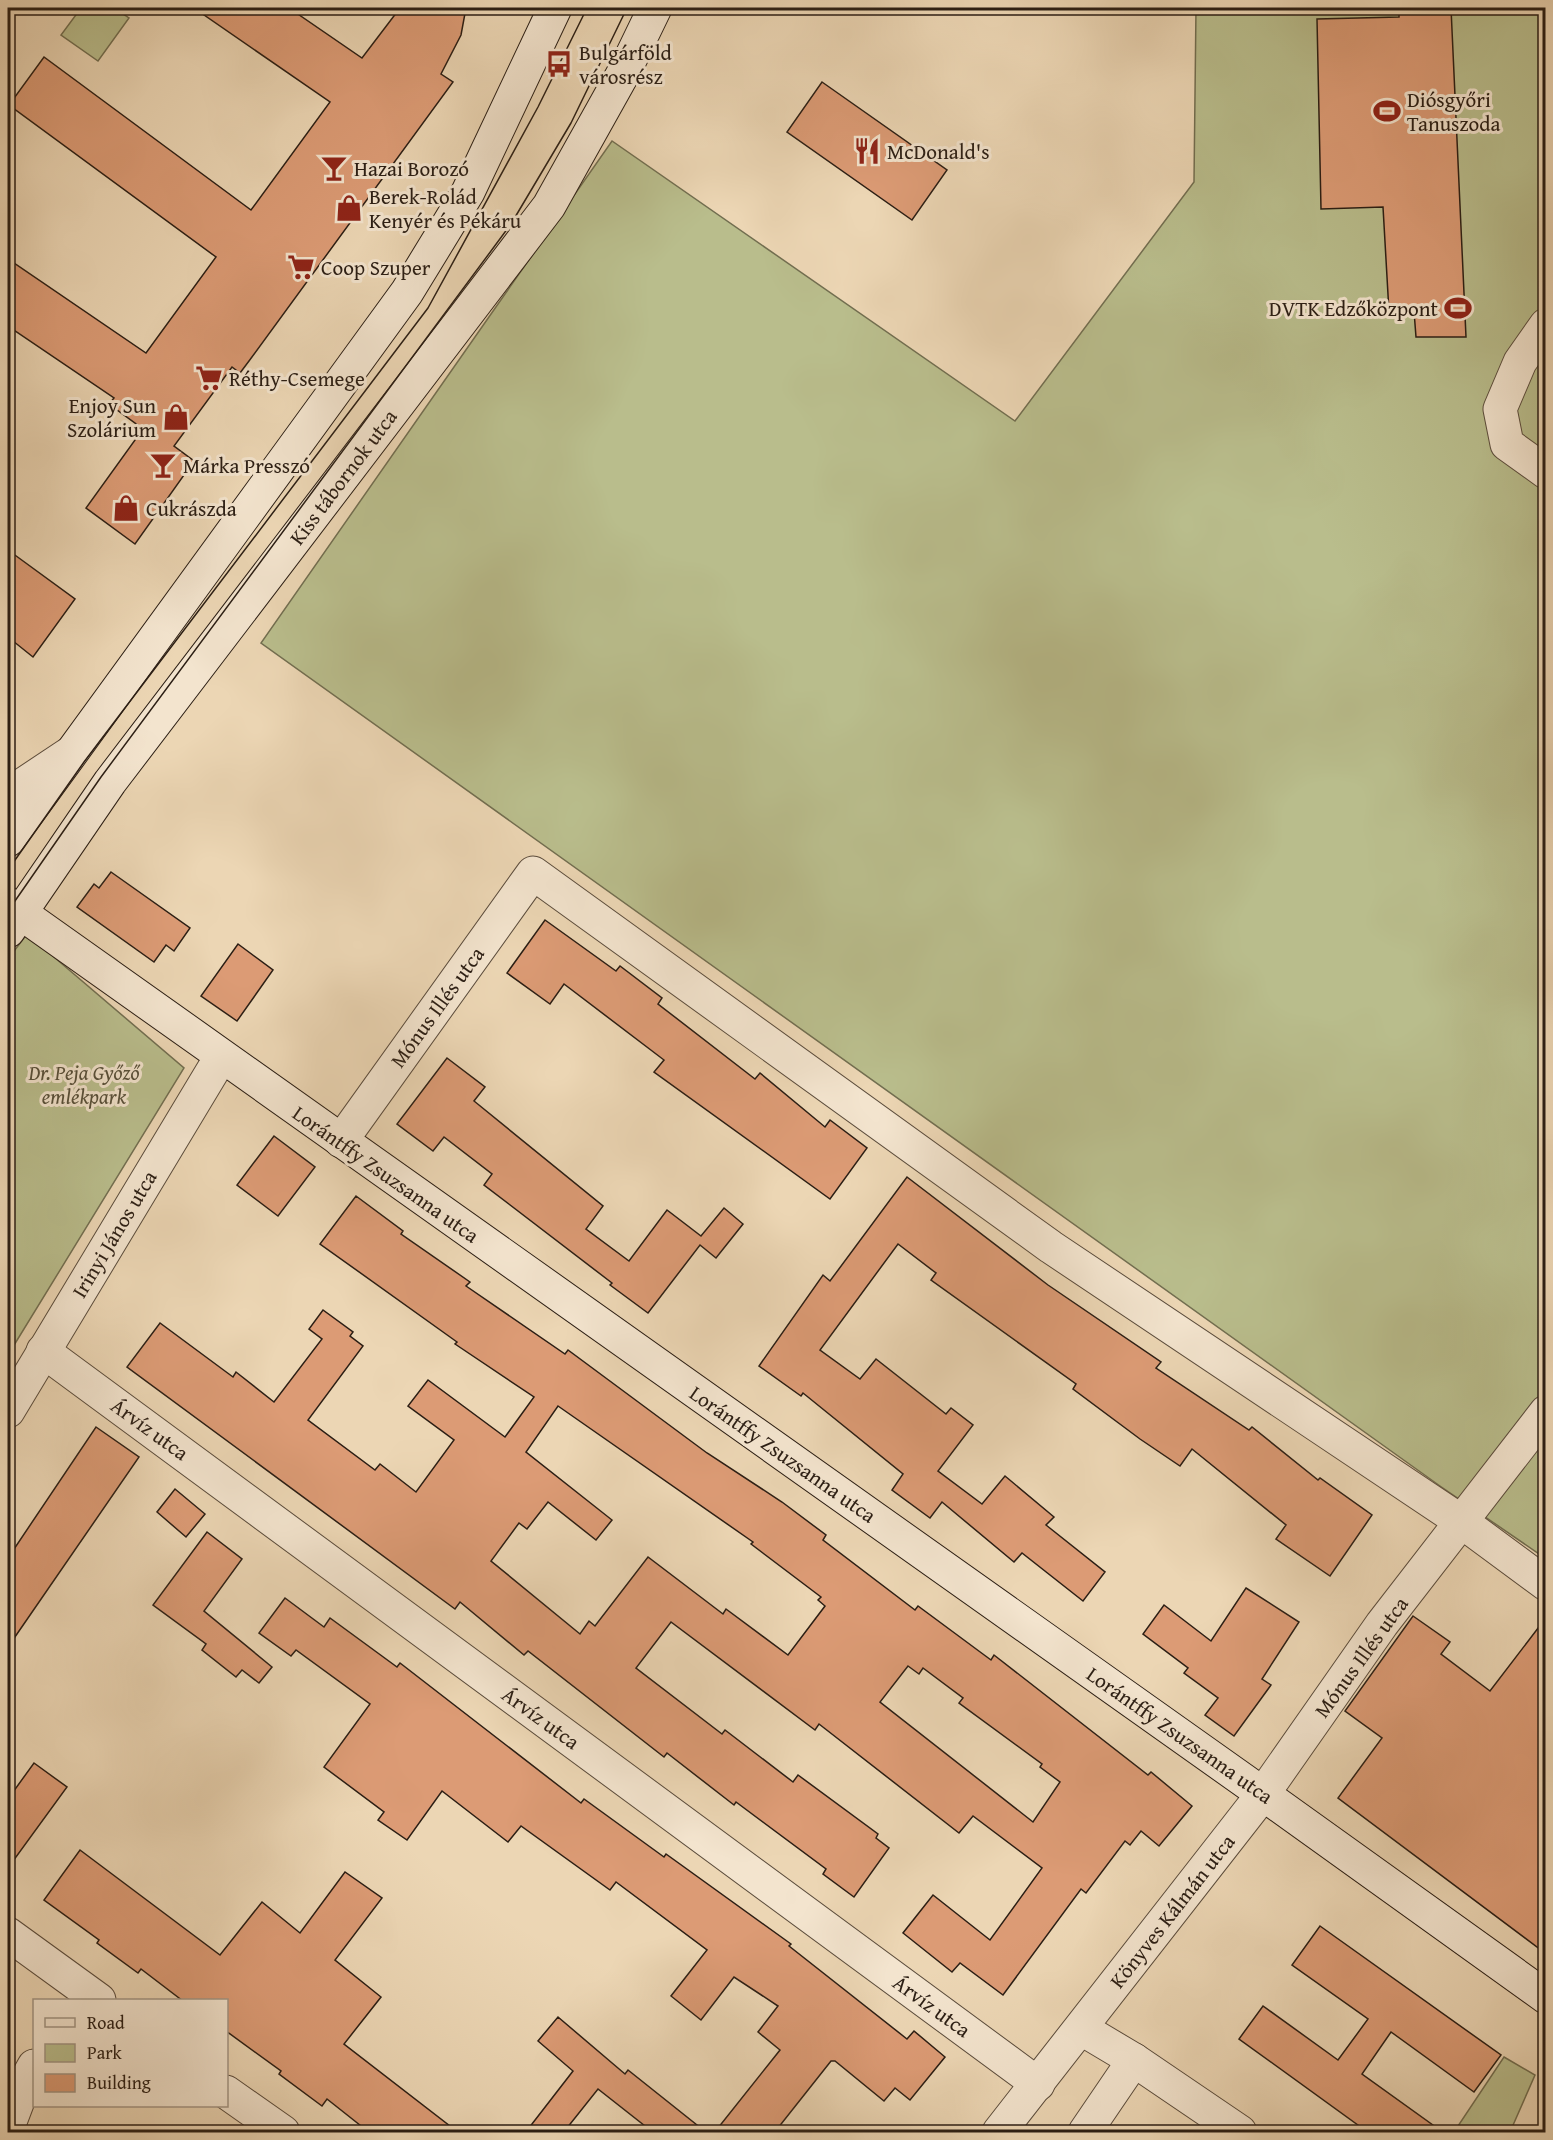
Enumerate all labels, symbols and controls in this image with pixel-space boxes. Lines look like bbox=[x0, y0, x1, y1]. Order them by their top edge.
place label: Bulgárföld városrész bbox=[579, 37, 673, 92]
bus stop icon: Bulgárföld városrész bbox=[544, 49, 574, 79]
place label: Diósgyőri Tanuszoda bbox=[1407, 84, 1500, 139]
sports icon: Diósgyőri Tanuszoda bbox=[1372, 96, 1402, 126]
restaurant icon: McDonald's bbox=[852, 136, 882, 166]
place label: McDonald's bbox=[887, 136, 990, 167]
bar icon: Hazai Borozó bbox=[319, 153, 349, 183]
place label: Hazai Borozó bbox=[354, 153, 469, 184]
place label: Berek-Rolád Kenyér és Pékáru bbox=[369, 181, 522, 236]
shop icon: Berek-Rolád Kenyér és Pékáru bbox=[334, 193, 364, 223]
supermarket icon: Coop Szuper bbox=[286, 252, 316, 282]
place label: Coop Szuper bbox=[321, 252, 431, 283]
place label: DVTK Edzőközpont bbox=[1269, 293, 1439, 324]
sports icon: DVTK Edzőközpont bbox=[1443, 293, 1473, 323]
supermarket icon: Réthy-Csemege bbox=[194, 363, 224, 393]
place label: Réthy-Csemege bbox=[229, 363, 365, 394]
place label: Enjoy Sun Szolárium bbox=[67, 390, 156, 445]
shop icon: Enjoy Sun Szolárium bbox=[161, 402, 191, 432]
street label: Kiss tábornok utca bbox=[282, 403, 404, 551]
bar icon: Márka Presszó bbox=[148, 450, 178, 480]
place label: Márka Presszó bbox=[183, 450, 310, 481]
shop icon: Cukrászda bbox=[111, 493, 141, 523]
place label: Cukrászda bbox=[146, 493, 237, 524]
street label: Mónus Illés utca bbox=[382, 940, 492, 1074]
park label: Dr. Peja Győző emlékpark bbox=[27, 1057, 141, 1112]
street label: Lorántffy Zsuzsanna utca bbox=[286, 1098, 486, 1250]
street label: Irinyi János utca bbox=[64, 1164, 164, 1304]
street label: Lorántffy Zsuzsanna utca bbox=[683, 1378, 883, 1530]
street label: Árvíz utca bbox=[105, 1390, 195, 1468]
street label: Mónus Illés utca bbox=[1306, 1590, 1416, 1724]
street label: Lorántffy Zsuzsanna utca bbox=[1080, 1659, 1280, 1811]
street label: Árvíz utca bbox=[496, 1679, 586, 1757]
street label: Könyves Kálmán utca bbox=[1102, 1827, 1242, 1995]
street label: Árvíz utca bbox=[887, 1967, 977, 2045]
legend bbox=[33, 1999, 228, 2107]
text: Road bbox=[87, 2009, 125, 2036]
text: Park bbox=[87, 2039, 123, 2066]
text: Building bbox=[87, 2069, 151, 2096]

